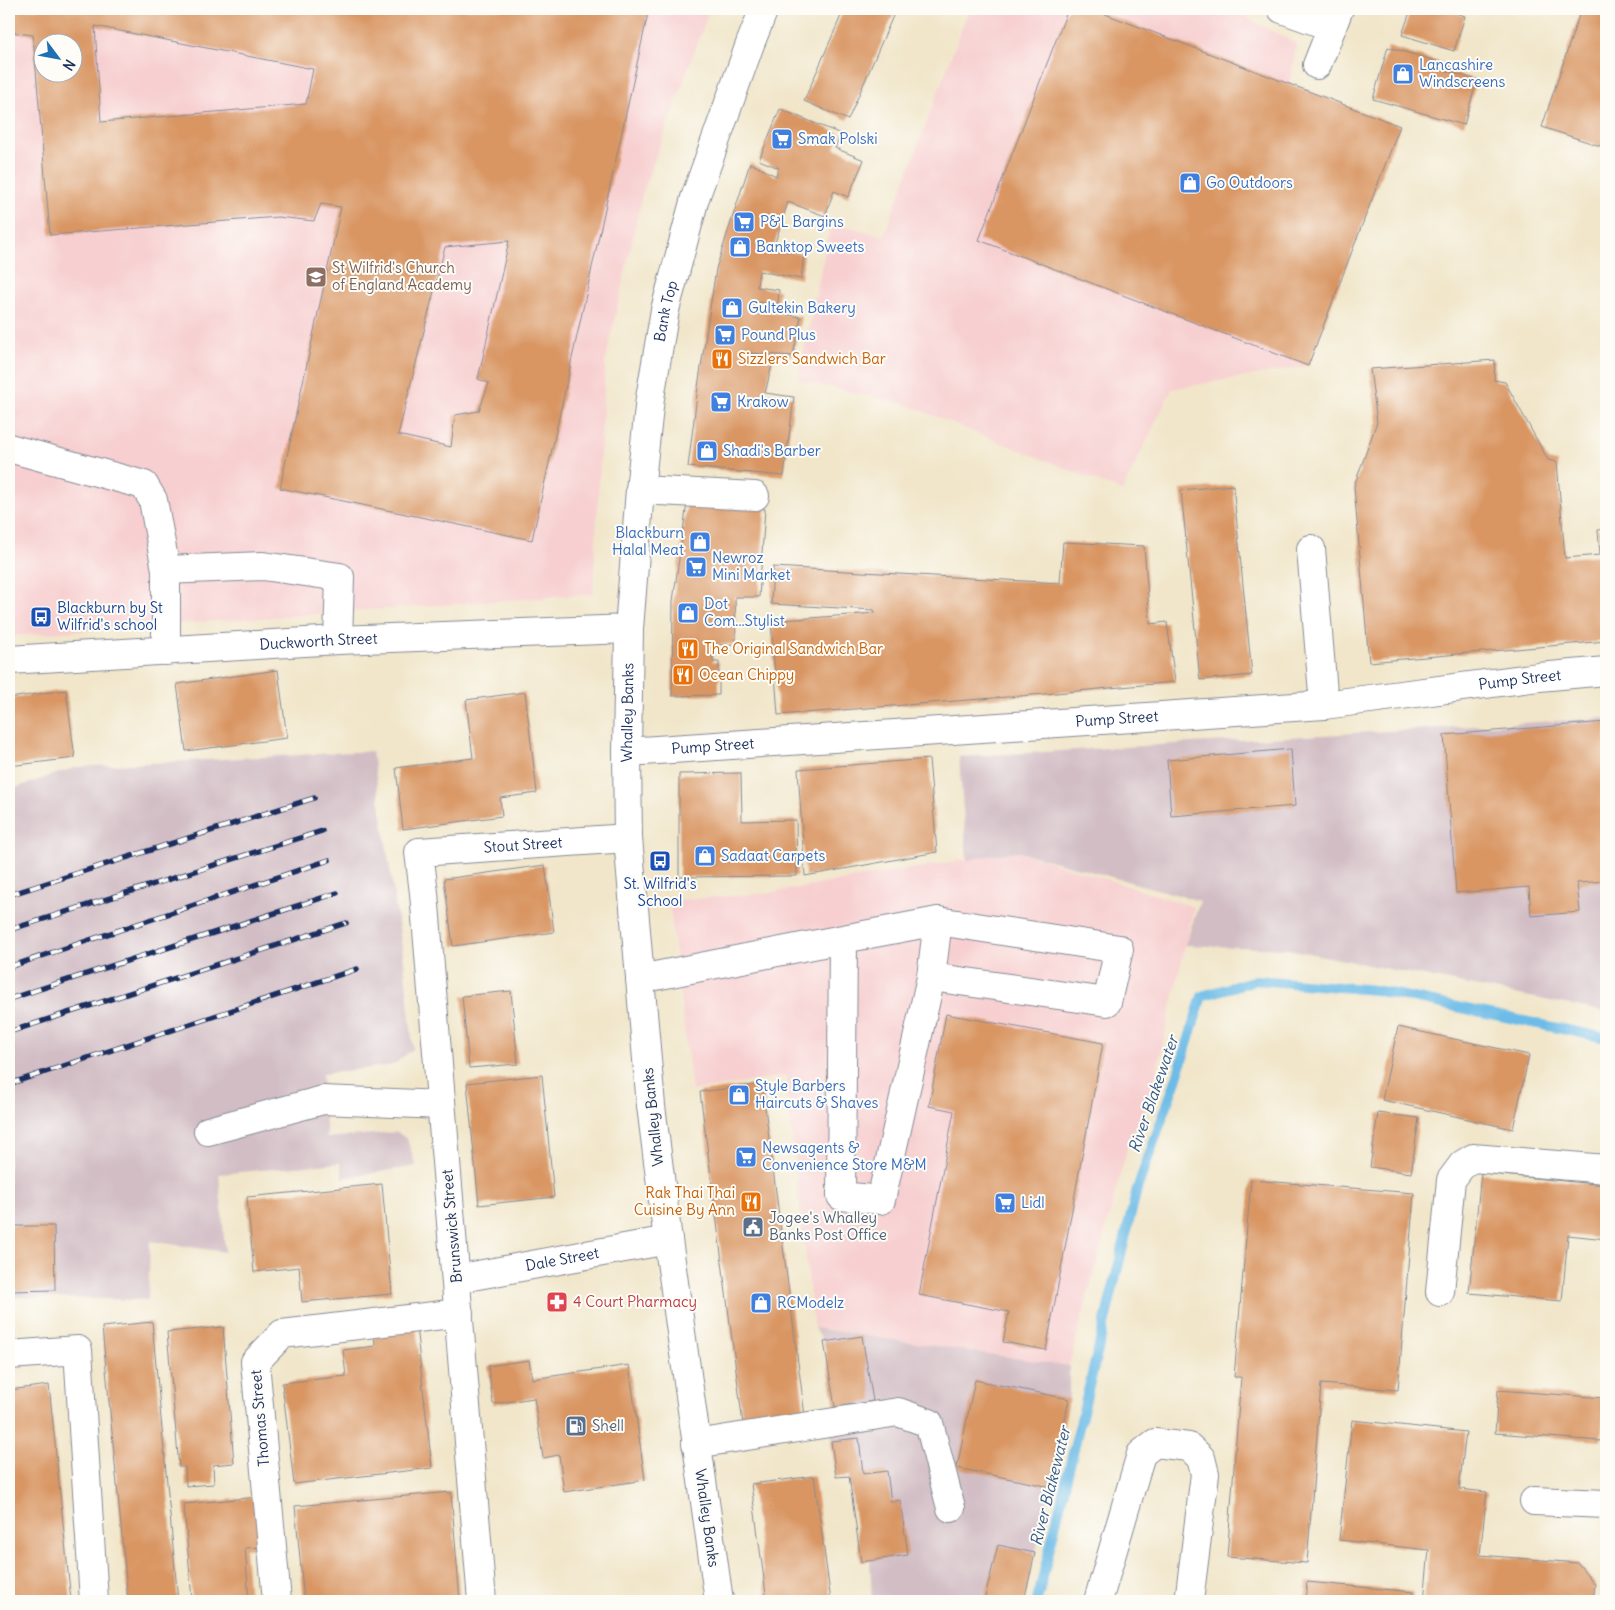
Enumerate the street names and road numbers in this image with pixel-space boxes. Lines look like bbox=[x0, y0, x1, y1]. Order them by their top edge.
street label: Bank Top bbox=[650, 278, 682, 343]
street label: Duckworth Street bbox=[259, 629, 378, 654]
street label: Whalley Banks bbox=[617, 663, 637, 762]
street label: Pump Street bbox=[1477, 665, 1562, 694]
street label: Pump Street bbox=[1075, 706, 1159, 731]
street label: Pump Street bbox=[671, 733, 755, 758]
street label: Stout Street bbox=[483, 832, 563, 857]
street label: Whalley Banks bbox=[638, 1067, 667, 1167]
street label: Brunswick Street bbox=[437, 1168, 466, 1284]
street label: Dale Street bbox=[524, 1243, 600, 1275]
street label: Thomas Street bbox=[246, 1369, 273, 1467]
street label: Whalley Banks bbox=[691, 1467, 724, 1569]

